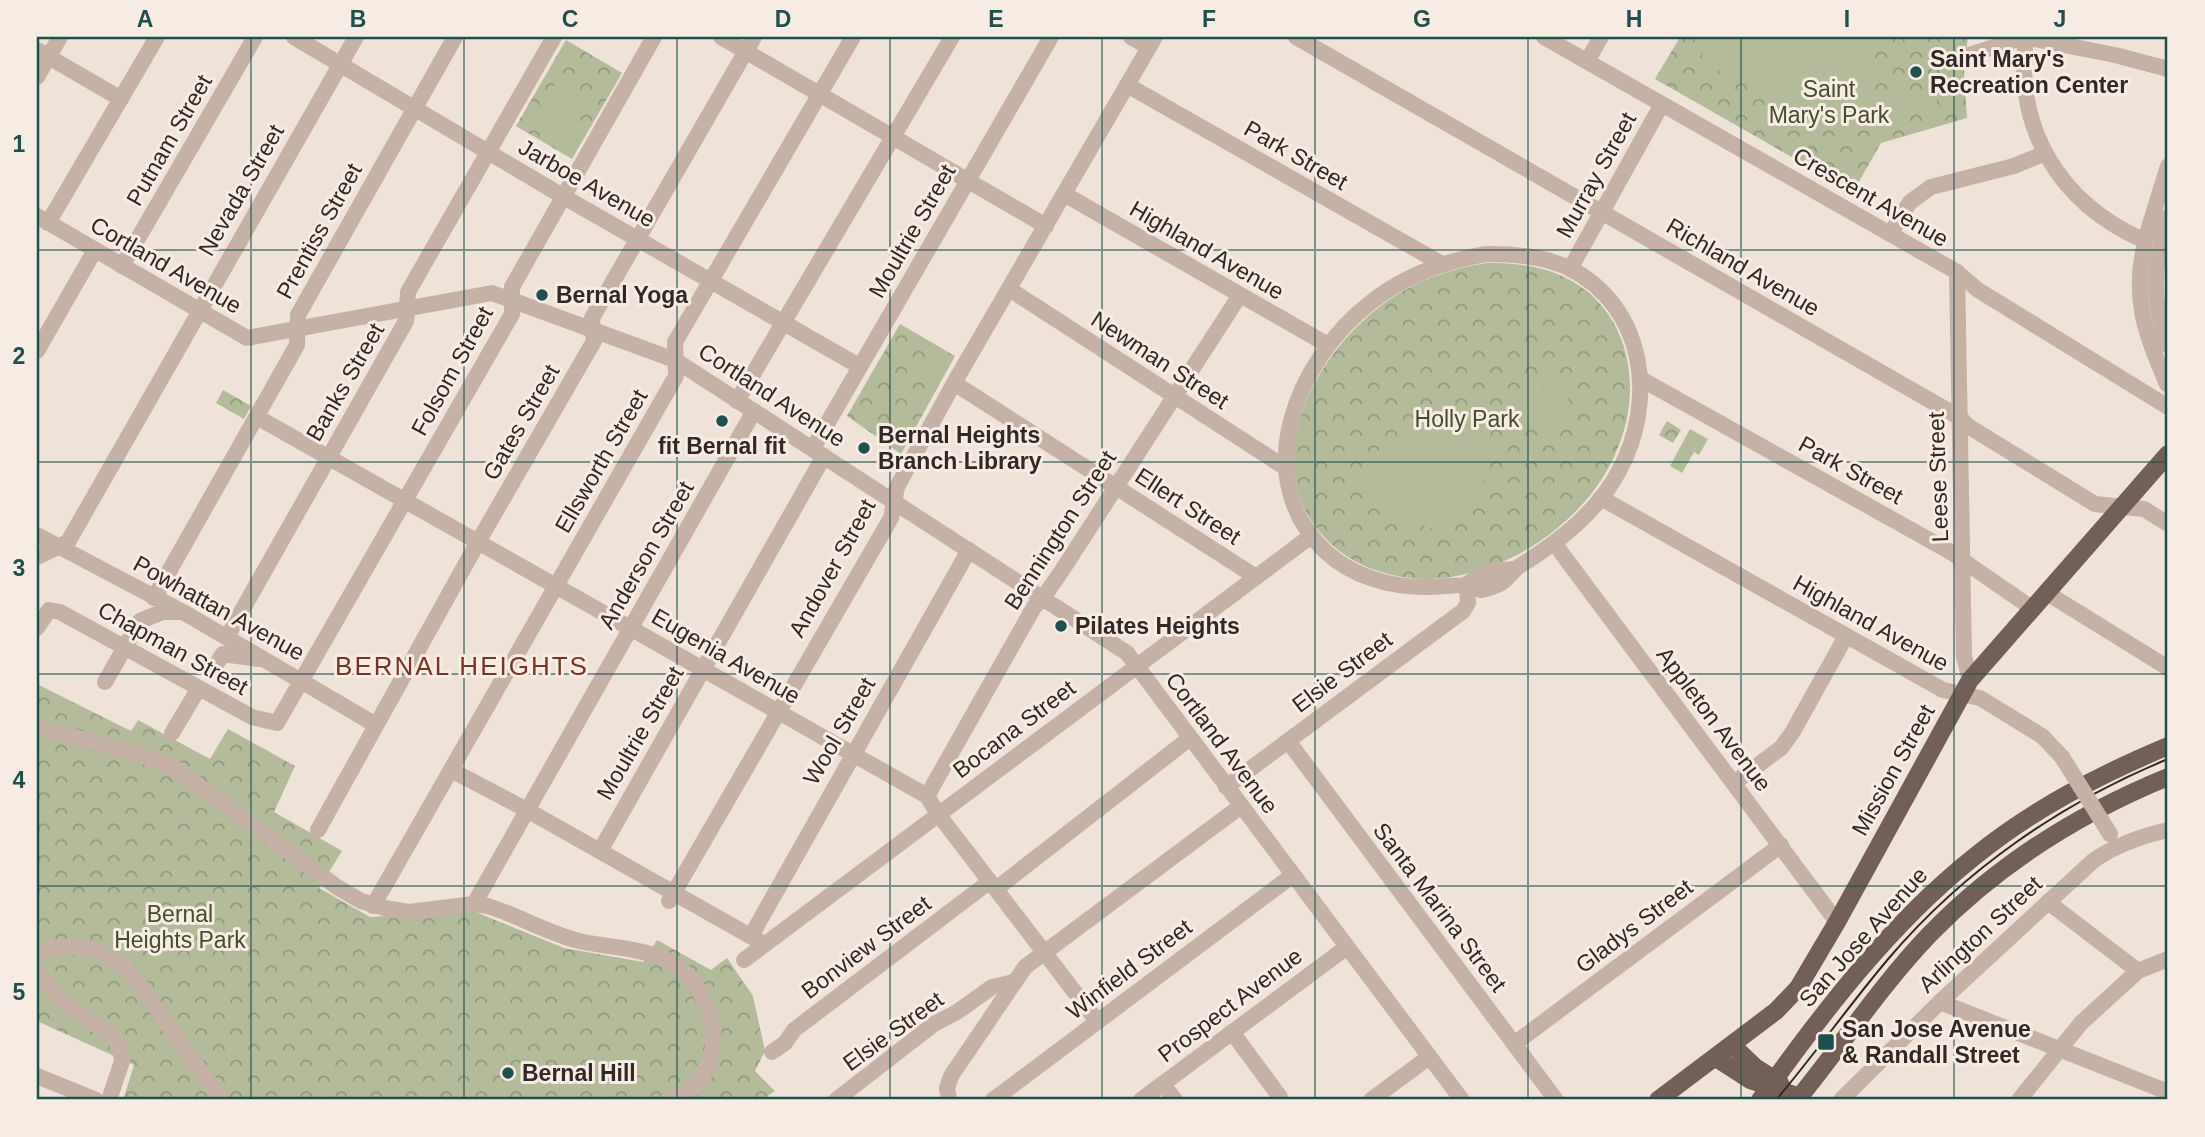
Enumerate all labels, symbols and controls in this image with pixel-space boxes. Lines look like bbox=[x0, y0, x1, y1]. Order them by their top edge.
text: A bbox=[137, 6, 153, 32]
text: B bbox=[350, 6, 366, 32]
text: C bbox=[562, 6, 578, 32]
text: D bbox=[775, 6, 791, 32]
text: E bbox=[988, 6, 1004, 32]
text: F bbox=[1202, 6, 1216, 32]
text: G bbox=[1413, 6, 1431, 32]
text: H bbox=[1626, 6, 1642, 32]
text: I bbox=[1844, 6, 1850, 32]
text: J bbox=[2054, 6, 2066, 32]
place label: Saint Mary's Recreation Center bbox=[1930, 46, 2128, 98]
marker: Saint Mary's Recreation Center bbox=[1908, 64, 1924, 80]
street label: Putnam Street bbox=[121, 69, 217, 210]
park label: Saint Mary's Park bbox=[1769, 76, 1890, 128]
street label: Murray Street bbox=[1551, 107, 1641, 242]
street label: Park Street bbox=[1240, 115, 1353, 195]
street label: Nevada Street bbox=[193, 119, 289, 260]
text: 1 bbox=[13, 131, 26, 157]
street label: Jarboe Avenue bbox=[514, 133, 660, 233]
street label: Crescent Avenue bbox=[1789, 142, 1953, 252]
street label: Prentiss Street bbox=[271, 158, 367, 303]
street label: Moultrie Street bbox=[863, 159, 961, 302]
street label: Highland Avenue bbox=[1125, 195, 1289, 305]
street label: Cortland Avenue bbox=[86, 211, 246, 319]
street label: Richland Avenue bbox=[1662, 213, 1824, 321]
place label: Bernal Yoga bbox=[556, 282, 688, 308]
marker: Bernal Yoga bbox=[534, 287, 550, 303]
street label: Folsom Street bbox=[406, 302, 498, 440]
street label: Newman Street bbox=[1086, 306, 1234, 414]
street label: Banks Street bbox=[301, 318, 389, 446]
street label: Cortland Avenue bbox=[694, 338, 850, 452]
text: 2 bbox=[13, 343, 25, 369]
street label: Gates Street bbox=[477, 359, 565, 484]
street label: Ellsworth Street bbox=[549, 384, 653, 537]
park label: Holly Park bbox=[1415, 406, 1520, 432]
street label: Leese Street bbox=[1923, 411, 1953, 543]
marker: fit Bernal fit bbox=[714, 413, 730, 429]
place label: Bernal Heights Branch Library bbox=[878, 422, 1042, 474]
street label: Park Street bbox=[1794, 431, 1908, 510]
place label: fit Bernal fit bbox=[658, 433, 786, 459]
marker: Bernal Heights Branch Library bbox=[856, 440, 872, 456]
street label: Bennington Street bbox=[999, 445, 1121, 614]
street label: Ellert Street bbox=[1131, 462, 1246, 550]
street label: Anderson Street bbox=[593, 476, 699, 633]
street label: Andover Street bbox=[783, 494, 881, 641]
street label: Powhattan Avenue bbox=[129, 550, 309, 666]
text: 3 bbox=[13, 555, 25, 581]
street label: Highland Avenue bbox=[1789, 570, 1953, 676]
street label: Chapman Street bbox=[93, 596, 253, 700]
street label: Eugenia Avenue bbox=[647, 603, 805, 709]
place label: Pilates Heights bbox=[1075, 613, 1240, 639]
marker: Pilates Heights bbox=[1053, 618, 1069, 634]
street label: Elsie Street bbox=[1287, 626, 1397, 718]
street label: Appleton Avenue bbox=[1651, 642, 1777, 796]
district label: BERNAL HEIGHTS bbox=[335, 651, 589, 681]
street label: Moultrie Street bbox=[591, 661, 689, 804]
street label: Cortland Avenue bbox=[1161, 667, 1283, 819]
street label: Wool Street bbox=[798, 672, 880, 789]
street label: Bocana Street bbox=[948, 674, 1081, 783]
street label: Mission Street bbox=[1846, 699, 1940, 840]
text: 4 bbox=[13, 767, 26, 793]
street label: Santa Marina Street bbox=[1368, 817, 1512, 997]
street label: San Jose Avenue bbox=[1794, 862, 1932, 1012]
street label: Arlington Street bbox=[1913, 870, 2047, 998]
street label: Gladys Street bbox=[1571, 873, 1698, 978]
street label: Bonview Street bbox=[796, 890, 936, 1004]
park label: Bernal Heights Park bbox=[114, 901, 246, 953]
street label: Winfield Street bbox=[1061, 913, 1197, 1024]
street label: Prospect Avenue bbox=[1153, 942, 1307, 1068]
text: 5 bbox=[13, 979, 26, 1005]
street label: Elsie Street bbox=[838, 986, 949, 1076]
place label: San Jose Avenue & Randall Street bbox=[1842, 1016, 2031, 1068]
marker: San Jose Avenue & Randall Street bbox=[1816, 1032, 1836, 1052]
place label: Bernal Hill bbox=[522, 1060, 636, 1086]
marker: Bernal Hill bbox=[500, 1065, 516, 1081]

